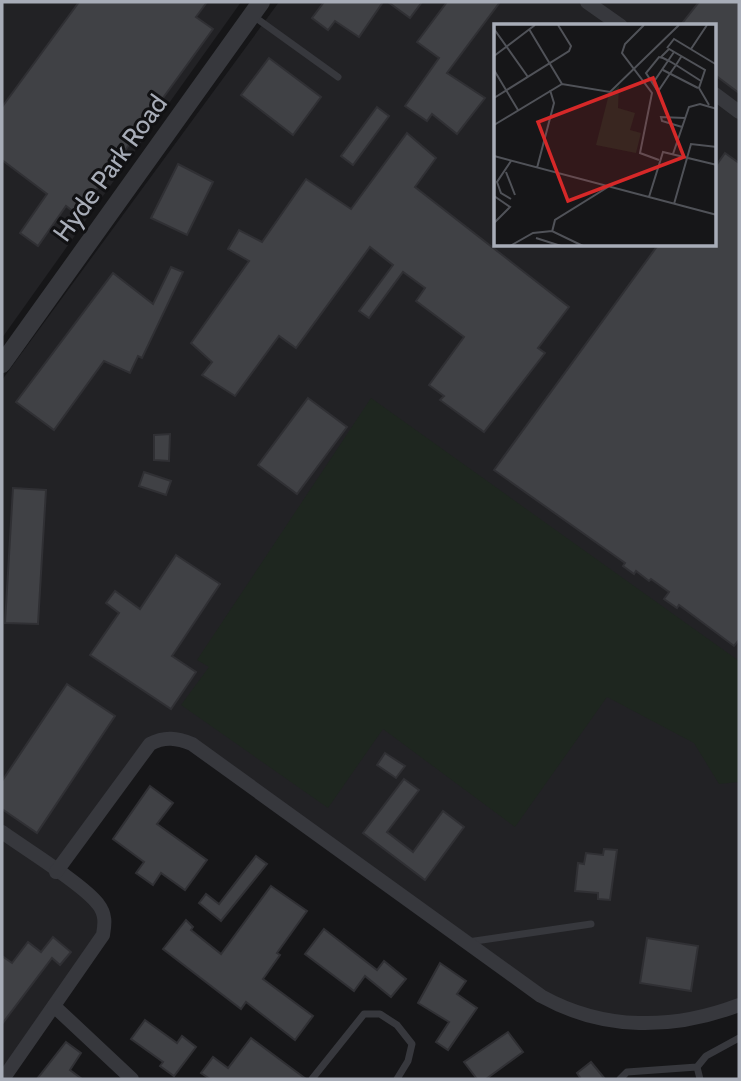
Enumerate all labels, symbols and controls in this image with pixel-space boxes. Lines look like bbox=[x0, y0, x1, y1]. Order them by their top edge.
inset map bbox=[494, 24, 716, 247]
street label: Hyde Park Road bbox=[46, 88, 174, 248]

